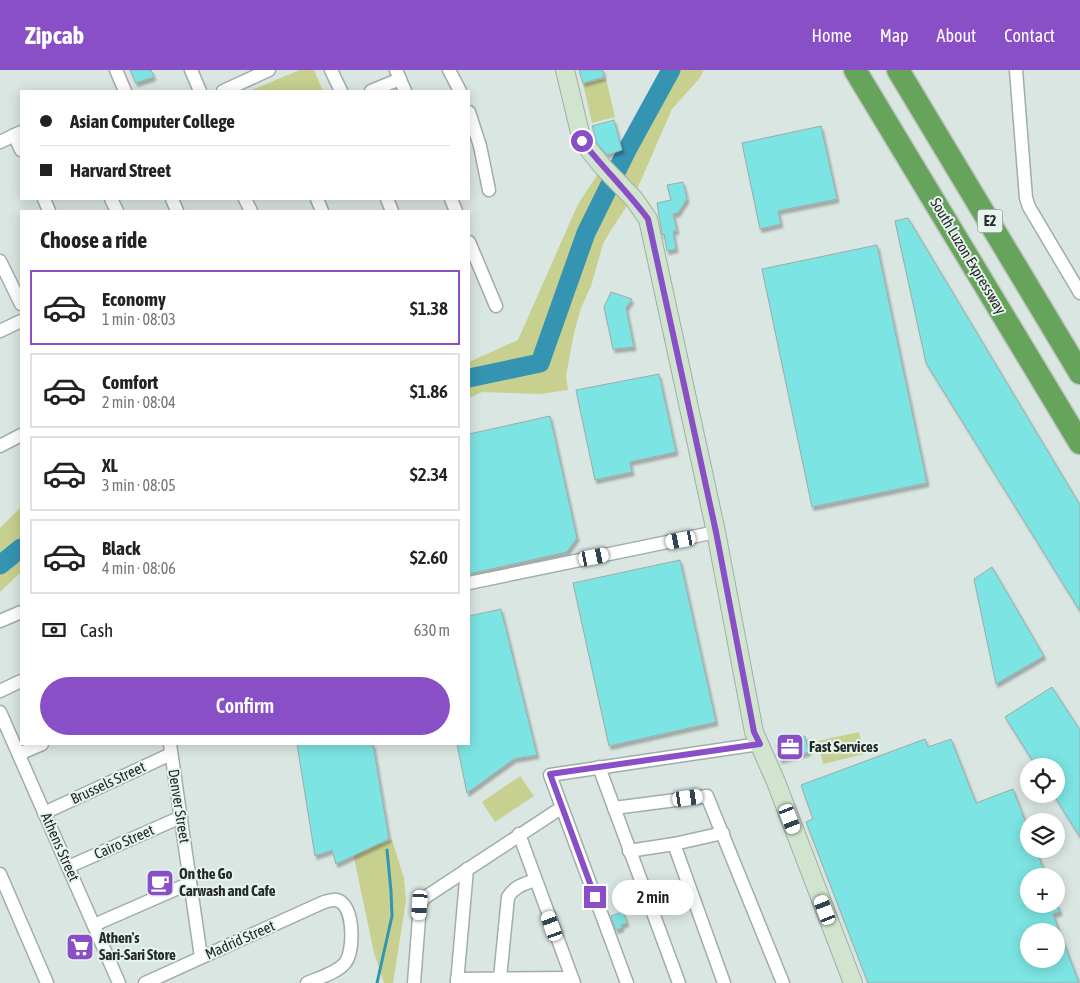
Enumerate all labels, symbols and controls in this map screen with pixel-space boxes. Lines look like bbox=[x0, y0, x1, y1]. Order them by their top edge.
text: Zipcab bbox=[25, 22, 84, 49]
text: Home bbox=[812, 25, 852, 46]
text: Map bbox=[880, 25, 909, 46]
text: About bbox=[937, 25, 976, 46]
text: Contact bbox=[1004, 25, 1055, 46]
text: Asian Computer College bbox=[70, 110, 235, 132]
route start bbox=[571, 130, 593, 152]
text: Harvard Street bbox=[70, 159, 171, 181]
street label: South Luzon Expressway bbox=[927, 195, 1010, 317]
road number: E2 bbox=[978, 210, 1002, 232]
text: Choose a ride bbox=[40, 227, 147, 253]
icon: car bbox=[42, 285, 87, 330]
text: Economy bbox=[102, 288, 166, 310]
text: $1.38 bbox=[410, 297, 448, 319]
text: 1 min · 08:03 bbox=[102, 310, 176, 328]
icon: car bbox=[42, 368, 87, 413]
text: Comfort bbox=[102, 371, 158, 393]
text: $1.86 bbox=[410, 380, 448, 402]
text: 2 min · 08:04 bbox=[102, 393, 176, 411]
icon: car bbox=[42, 451, 87, 496]
text: XL bbox=[102, 454, 118, 476]
text: $2.34 bbox=[410, 463, 448, 485]
text: 3 min · 08:05 bbox=[102, 476, 176, 494]
car bbox=[664, 530, 697, 550]
icon: car bbox=[42, 534, 87, 579]
text: Black bbox=[102, 537, 140, 559]
text: $2.60 bbox=[410, 546, 448, 568]
car bbox=[577, 547, 610, 567]
text: 4 min · 08:06 bbox=[102, 559, 176, 577]
icon: cash bbox=[40, 616, 68, 644]
text: Cash bbox=[80, 619, 113, 641]
text: 630 m bbox=[414, 621, 450, 639]
button: Confirm bbox=[40, 677, 450, 735]
office icon: Fast Services bbox=[775, 732, 805, 762]
place label: Fast Services bbox=[809, 738, 879, 755]
street label: Brussels Street bbox=[68, 758, 148, 807]
map controls bbox=[1020, 758, 1065, 968]
button: locate bbox=[1020, 758, 1065, 803]
street label: Denver Street bbox=[165, 768, 194, 844]
car bbox=[672, 788, 703, 808]
car bbox=[777, 802, 802, 836]
street label: Athens Street bbox=[38, 810, 83, 884]
button: layers bbox=[1020, 813, 1065, 858]
street label: Cairo Street bbox=[91, 821, 156, 862]
place label: On the Go Carwash and Cafe bbox=[179, 865, 276, 899]
cafe icon: On the Go Carwash and Cafe bbox=[145, 868, 175, 898]
button: + bbox=[1020, 868, 1065, 913]
callout: 2 min bbox=[612, 880, 695, 914]
route end bbox=[584, 886, 606, 908]
text: 2 min bbox=[637, 888, 669, 906]
car bbox=[411, 890, 428, 920]
car bbox=[812, 893, 837, 927]
car bbox=[539, 909, 564, 943]
street label: Madrid Street bbox=[202, 917, 277, 962]
button: − bbox=[1020, 923, 1065, 968]
place label: Athen's Sari-Sari Store bbox=[98, 929, 176, 963]
supermarket icon: Athen's Sari-Sari Store bbox=[65, 932, 95, 962]

